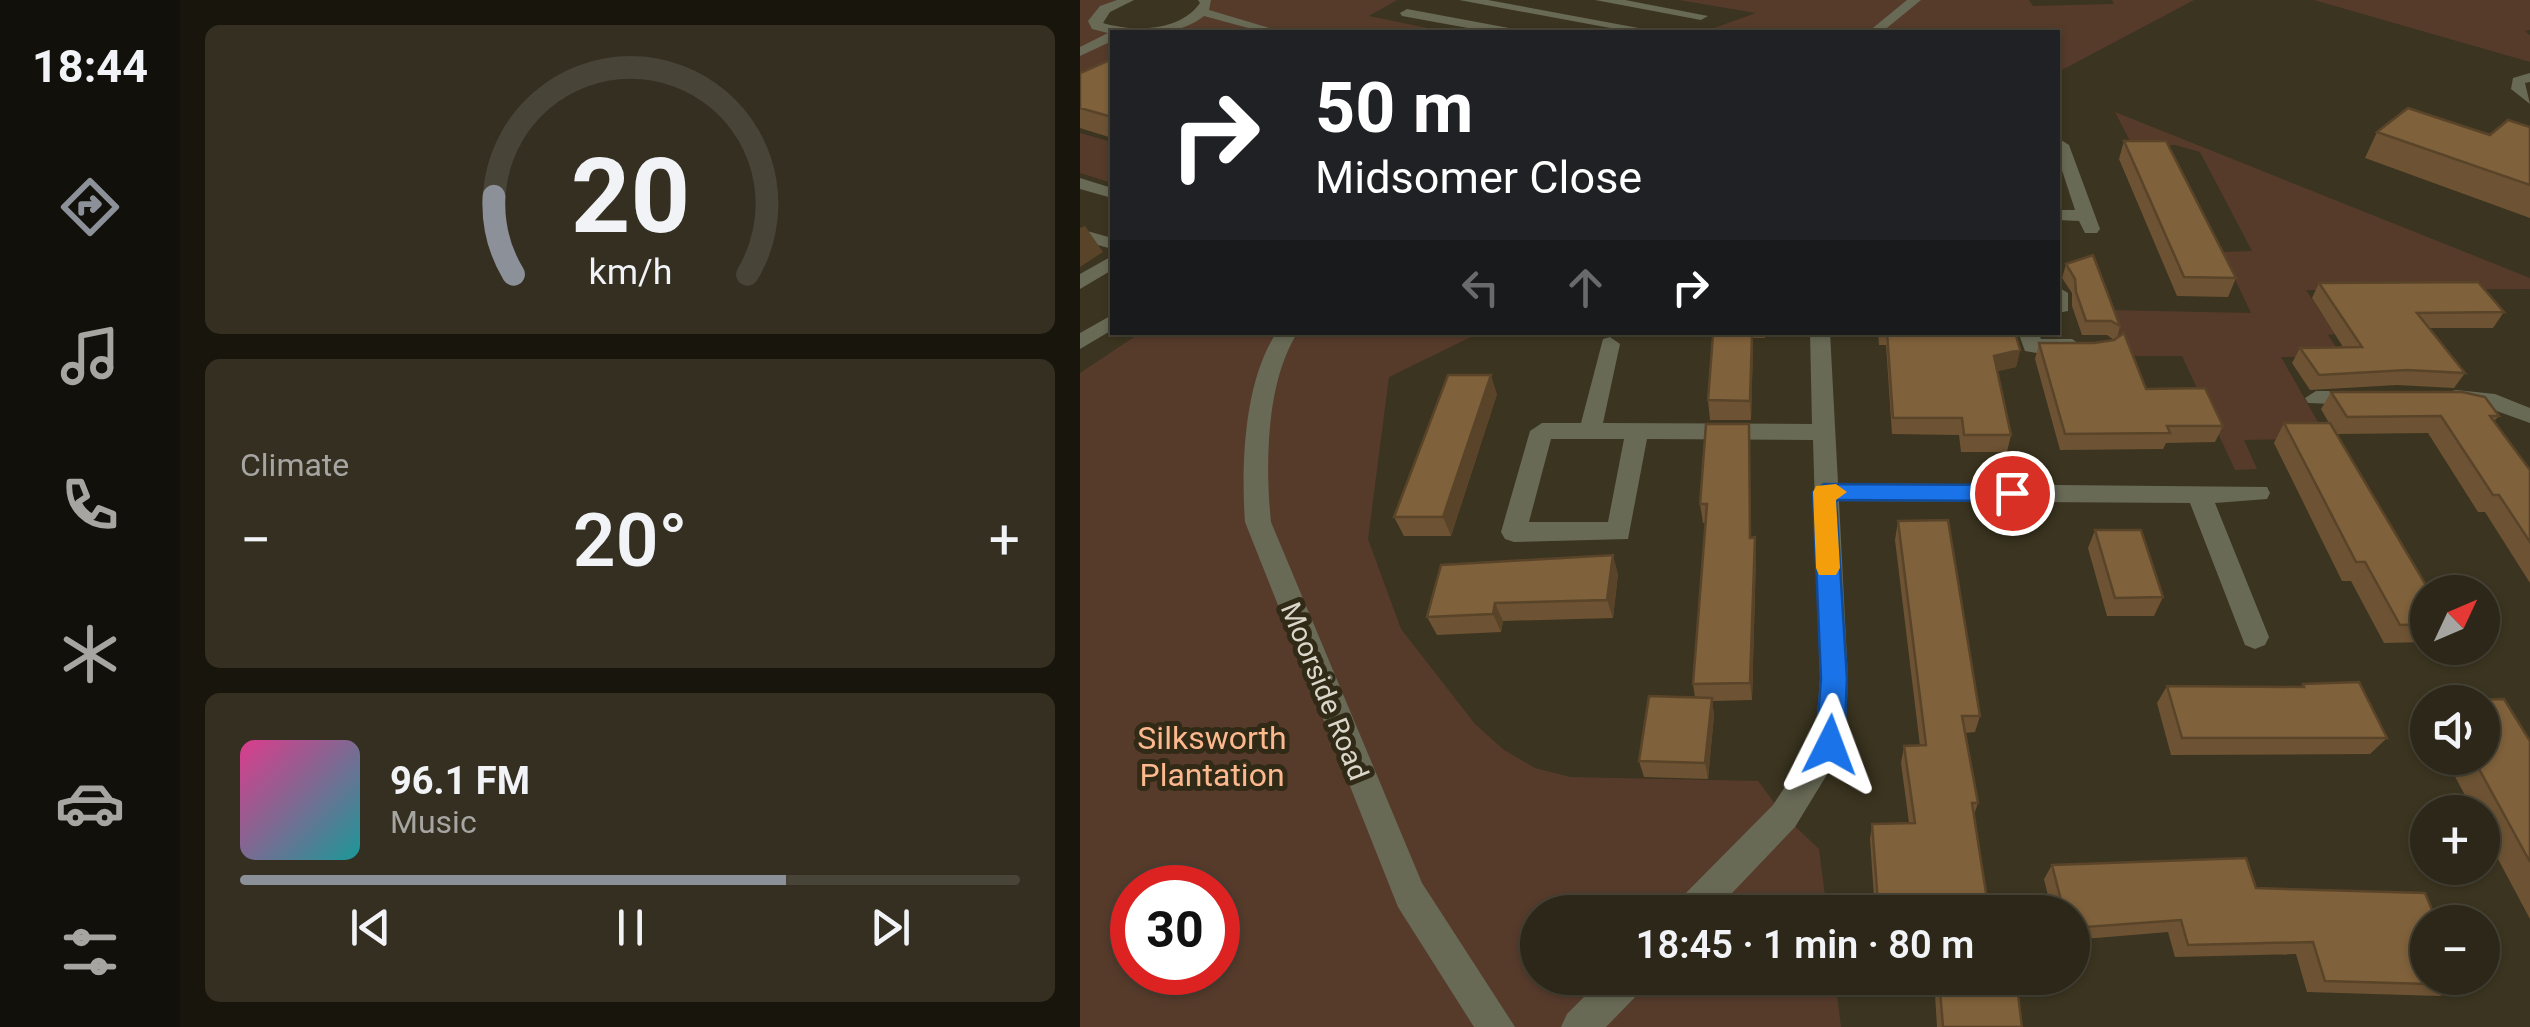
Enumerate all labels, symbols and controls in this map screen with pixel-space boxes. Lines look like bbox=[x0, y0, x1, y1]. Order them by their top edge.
text: 18:44 bbox=[32, 40, 148, 93]
text: 50 m bbox=[1315, 67, 1473, 149]
icon: right bbox=[1150, 70, 1280, 200]
text: 20 bbox=[570, 136, 690, 257]
text: Midsomer Close bbox=[1315, 151, 1642, 204]
icon: directions bbox=[55, 172, 125, 242]
text: km/h bbox=[588, 251, 672, 293]
icon: left bbox=[1453, 260, 1508, 315]
icon: ahead bbox=[1558, 260, 1613, 315]
icon: right bbox=[1663, 260, 1718, 315]
icon: music bbox=[55, 321, 125, 391]
text: Climate bbox=[240, 446, 349, 484]
pin bbox=[1970, 451, 2055, 536]
icon: arrive bbox=[1985, 466, 2040, 521]
icon: phone bbox=[55, 470, 125, 540]
text: 20° bbox=[573, 496, 687, 584]
text: − bbox=[240, 508, 271, 572]
text: + bbox=[989, 508, 1020, 572]
north arrow bbox=[2410, 575, 2500, 665]
map controls bbox=[2410, 575, 2500, 995]
street label: Moorside Road bbox=[1274, 597, 1375, 785]
icon: climate bbox=[55, 619, 125, 689]
button: sound bbox=[2410, 685, 2500, 775]
position arrow bbox=[1778, 693, 1882, 797]
park label: Silksworth Plantation bbox=[1137, 719, 1287, 794]
text: 96.1 FM bbox=[390, 759, 530, 803]
icon: car bbox=[55, 768, 125, 838]
button: + bbox=[2410, 795, 2500, 885]
text: Music bbox=[390, 803, 477, 841]
speed limit sign: 30 bbox=[1110, 865, 1240, 995]
icon: previous bbox=[343, 900, 398, 955]
icon: pause bbox=[603, 900, 658, 955]
icon: next bbox=[863, 900, 918, 955]
button: − bbox=[2410, 905, 2500, 995]
icon: filters bbox=[55, 917, 125, 987]
text: 18:45 · 1 min · 80 m bbox=[1636, 923, 1974, 967]

